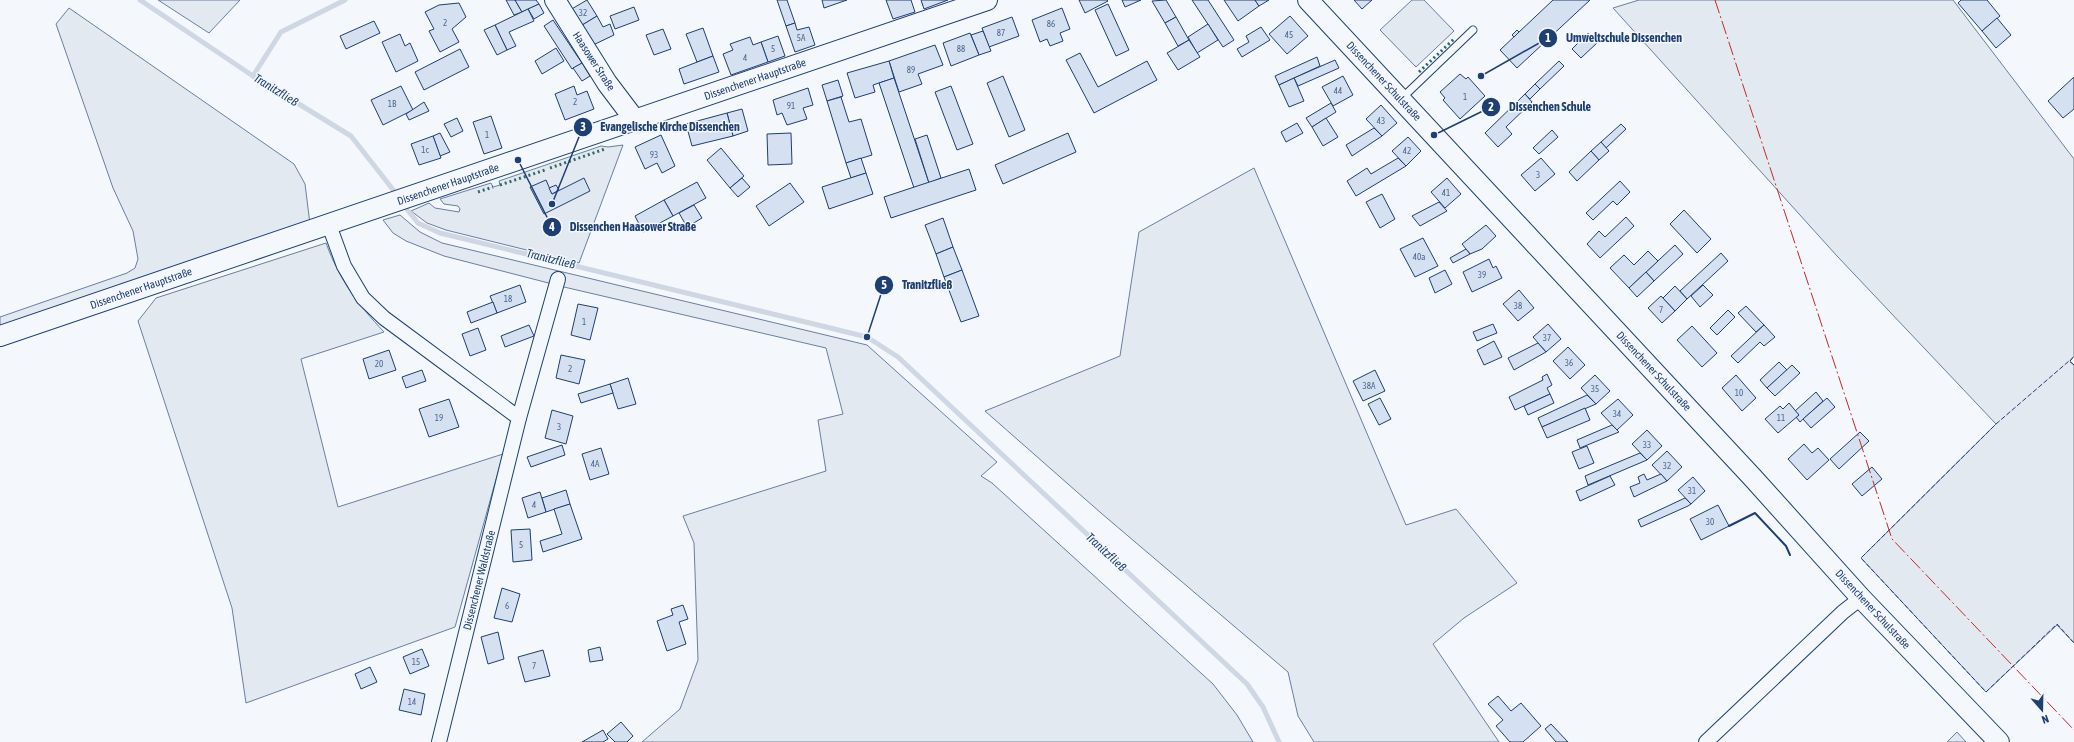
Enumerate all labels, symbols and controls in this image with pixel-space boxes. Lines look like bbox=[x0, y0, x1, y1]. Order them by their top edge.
house number: 32 bbox=[579, 8, 587, 18]
house number: 2 bbox=[443, 18, 447, 28]
house number: 86 bbox=[1047, 19, 1055, 29]
callout: Umweltschule Dissenchen bbox=[1538, 26, 1690, 50]
house number: 87 bbox=[997, 28, 1005, 38]
street label: Haasower Straße bbox=[570, 29, 618, 93]
house number: 45 bbox=[1285, 30, 1293, 40]
text: 1 bbox=[1545, 31, 1551, 45]
text: Umweltschule Dissenchen bbox=[1566, 31, 1682, 45]
house number: 5A bbox=[797, 33, 806, 43]
street label: Dissenchener Schulstraße bbox=[1344, 39, 1424, 123]
house number: 5 bbox=[771, 44, 775, 54]
house number: 88 bbox=[957, 44, 965, 54]
house number: 4 bbox=[743, 53, 747, 63]
street label: Dissenchener Hauptstraße bbox=[703, 56, 807, 102]
house number: 89 bbox=[907, 65, 915, 75]
water label: Tranitzfließ bbox=[251, 71, 301, 109]
house number: 44 bbox=[1334, 86, 1342, 96]
house number: 1 bbox=[1463, 92, 1467, 102]
callout: Dissenchen Schule bbox=[1481, 95, 1599, 119]
house number: 2 bbox=[573, 97, 577, 107]
house number: 1B bbox=[388, 99, 397, 109]
text: 2 bbox=[1488, 100, 1494, 114]
text: Dissenchen Schule bbox=[1509, 100, 1592, 114]
house number: 91 bbox=[787, 101, 795, 111]
callout: Evangelische Kirche Dissenchen bbox=[573, 115, 748, 139]
house number: 43 bbox=[1377, 116, 1385, 126]
text: 3 bbox=[580, 120, 586, 134]
text: Evangelische Kirche Dissenchen bbox=[600, 120, 740, 134]
house number: 1 bbox=[485, 130, 489, 140]
house number: 1c bbox=[421, 145, 429, 155]
house number: 42 bbox=[1403, 146, 1411, 156]
house number: 93 bbox=[650, 150, 658, 160]
street label: Dissenchener Hauptstraße bbox=[396, 161, 500, 207]
house number: 3 bbox=[1536, 170, 1540, 180]
house number: 41 bbox=[1442, 188, 1450, 198]
callout: Dissenchen Haasower Straße bbox=[542, 215, 704, 239]
text: 4 bbox=[548, 220, 555, 234]
text: Dissenchen Haasower Straße bbox=[570, 220, 697, 234]
water label: Tranitzfließ bbox=[525, 246, 577, 272]
house number: 40a bbox=[1413, 252, 1425, 262]
street label: Dissenchener Hauptstraße bbox=[89, 265, 193, 311]
house number: 39 bbox=[1478, 270, 1486, 280]
callout: Tranitzfließ bbox=[874, 273, 960, 297]
text: 5 bbox=[881, 278, 887, 292]
text: Tranitzfließ bbox=[902, 278, 952, 292]
house number: 18 bbox=[504, 294, 512, 304]
house number: 38 bbox=[1514, 301, 1522, 311]
house number: 7 bbox=[1659, 305, 1663, 315]
house number: 1 bbox=[582, 317, 586, 327]
street label: Dissenchener Schulstraße bbox=[1614, 329, 1694, 413]
house number: 37 bbox=[1543, 333, 1551, 343]
house number: 36 bbox=[1565, 358, 1573, 368]
house number: 20 bbox=[375, 359, 383, 369]
house number: 2 bbox=[568, 364, 572, 374]
house number: 38A bbox=[1363, 381, 1376, 391]
house number: 35 bbox=[1591, 384, 1599, 394]
house number: 10 bbox=[1735, 388, 1743, 398]
house number: 34 bbox=[1613, 409, 1621, 419]
house number: 19 bbox=[435, 413, 443, 423]
house number: 11 bbox=[1777, 413, 1785, 423]
house number: 3 bbox=[557, 422, 561, 432]
house number: 33 bbox=[1643, 440, 1651, 450]
house number: 4A bbox=[591, 459, 600, 469]
house number: 32 bbox=[1663, 461, 1671, 471]
house number: 31 bbox=[1688, 486, 1696, 496]
house number: 4 bbox=[532, 500, 536, 510]
house number: 30 bbox=[1706, 517, 1714, 527]
street label: Dissenchener Waldstraße bbox=[461, 529, 497, 631]
water label: Tranitzfließ bbox=[1083, 530, 1129, 574]
house number: 5 bbox=[519, 540, 523, 550]
street label: Dissenchener Schulstraße bbox=[1833, 567, 1913, 651]
house number: 6 bbox=[505, 601, 509, 611]
house number: 15 bbox=[412, 657, 420, 667]
house number: 7 bbox=[532, 661, 536, 671]
north arrow bbox=[2022, 690, 2062, 730]
house number: 14 bbox=[408, 697, 416, 707]
text: N bbox=[2040, 713, 2051, 726]

